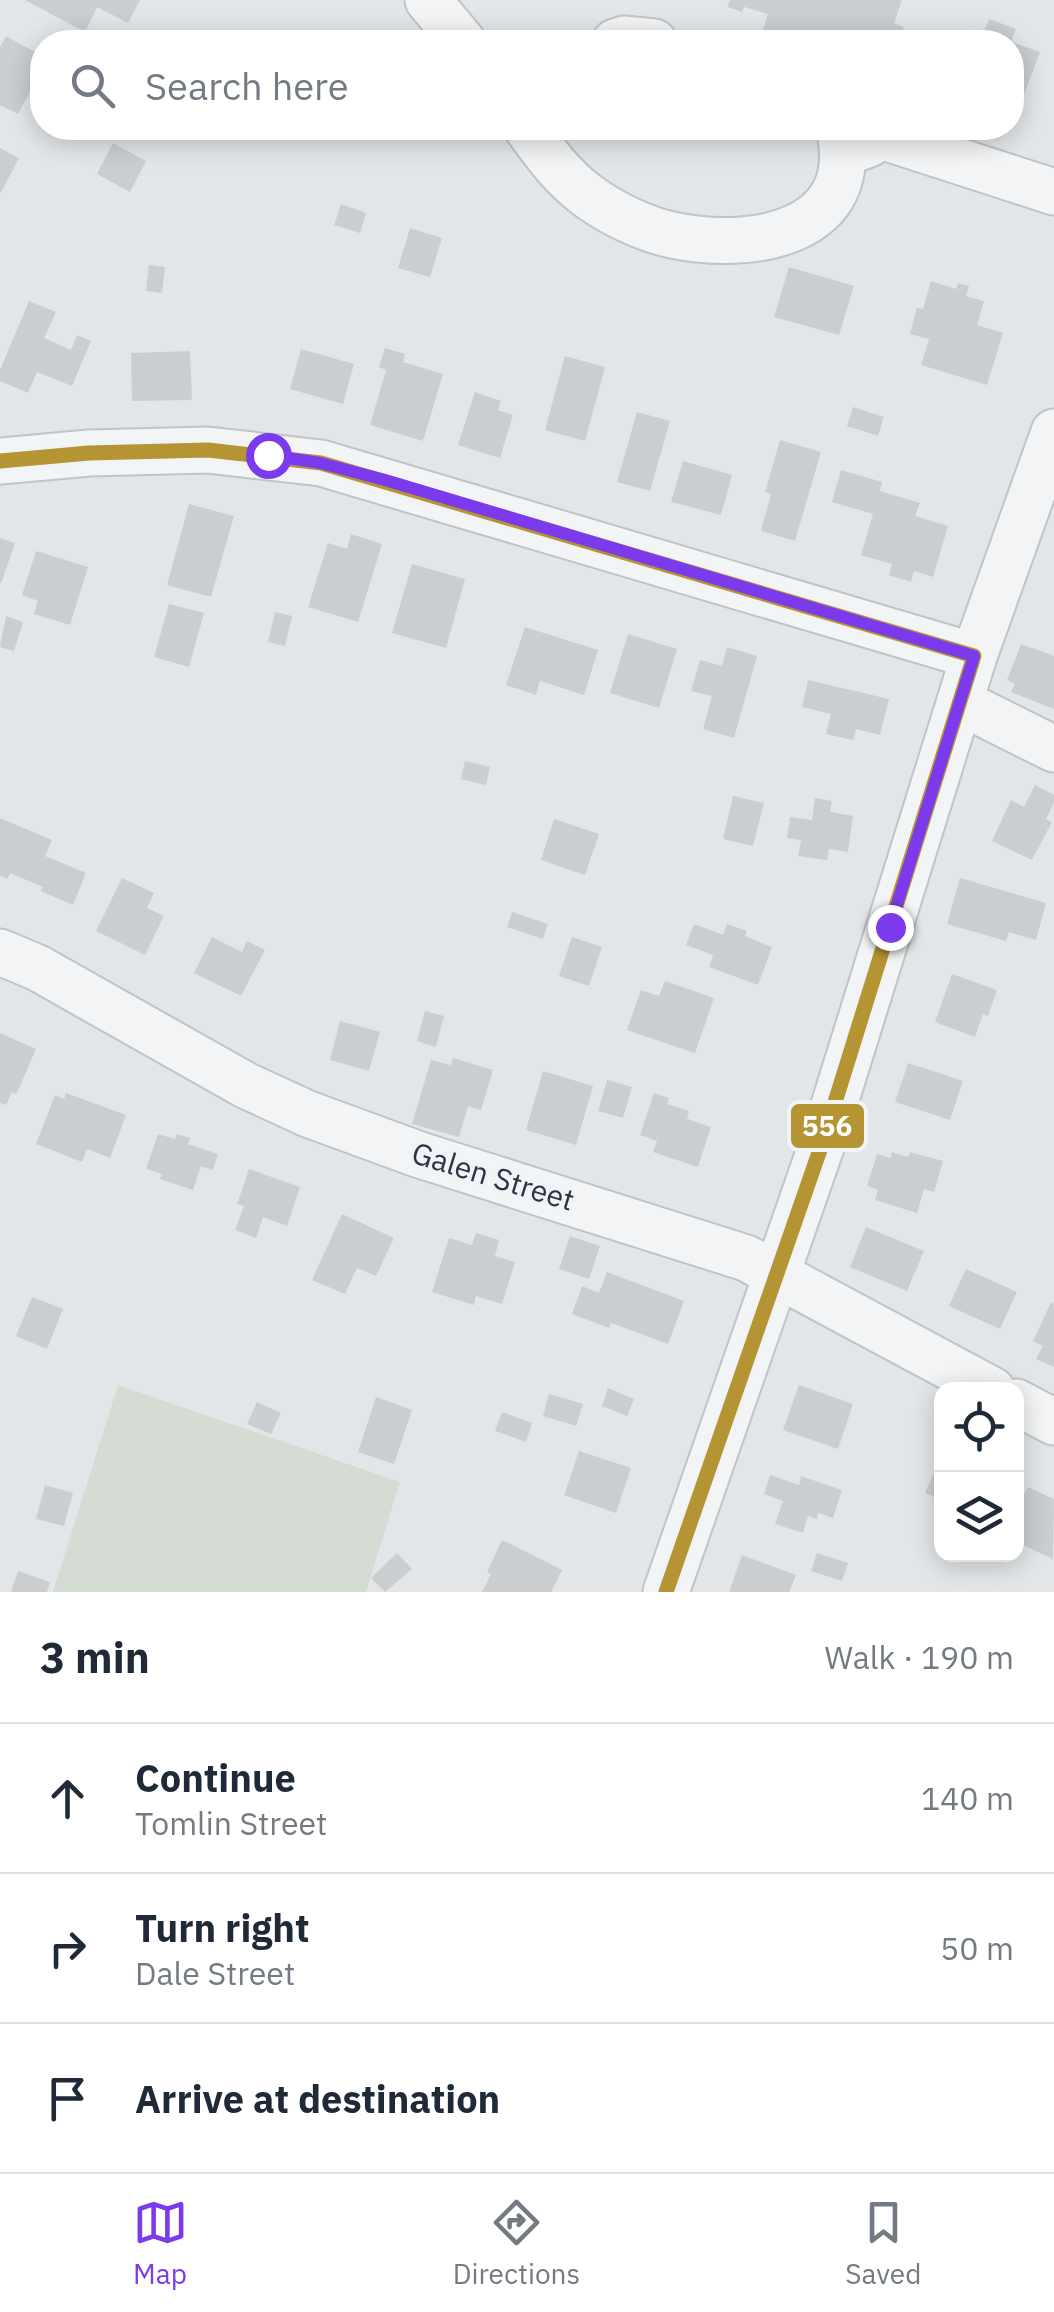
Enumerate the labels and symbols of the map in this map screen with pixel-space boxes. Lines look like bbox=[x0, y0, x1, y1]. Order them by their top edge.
route start bbox=[246, 433, 292, 479]
route end bbox=[868, 905, 914, 951]
line badge: 556 bbox=[789, 1102, 866, 1150]
text: 556 bbox=[802, 1107, 852, 1144]
street label: Galen Street bbox=[407, 1132, 579, 1219]

